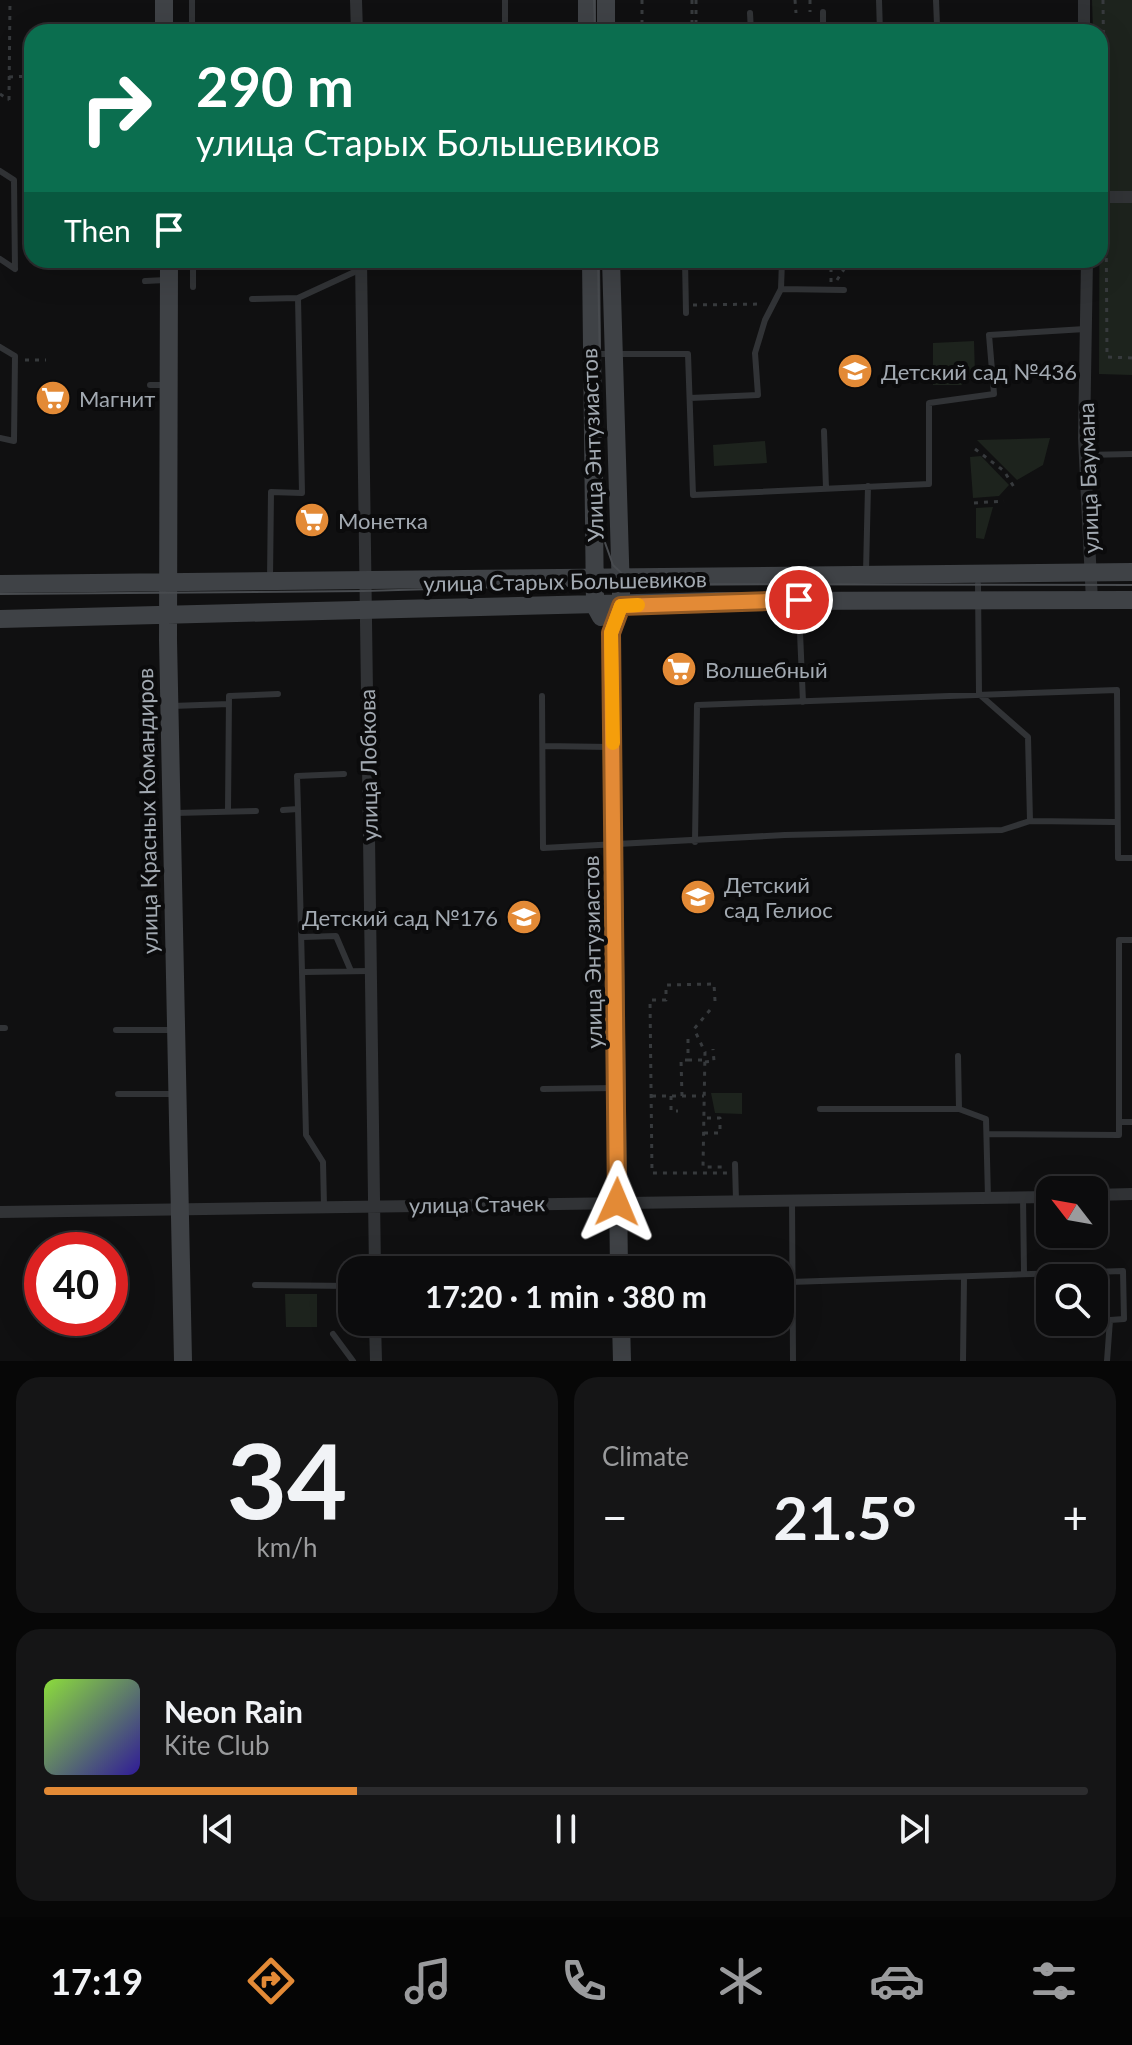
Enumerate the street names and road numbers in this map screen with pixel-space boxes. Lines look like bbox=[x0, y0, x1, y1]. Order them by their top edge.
street label: Улица Энтузиастов bbox=[575, 348, 609, 542]
street label: улица Баумана bbox=[1072, 402, 1104, 554]
street label: улица Старых Большевиков bbox=[423, 565, 707, 597]
street label: улица Красных Командиров bbox=[131, 668, 163, 954]
street label: улица Лобкова bbox=[353, 689, 383, 841]
street label: улица Энтузиастов bbox=[577, 855, 607, 1049]
street label: улица Стачек bbox=[409, 1189, 546, 1219]

